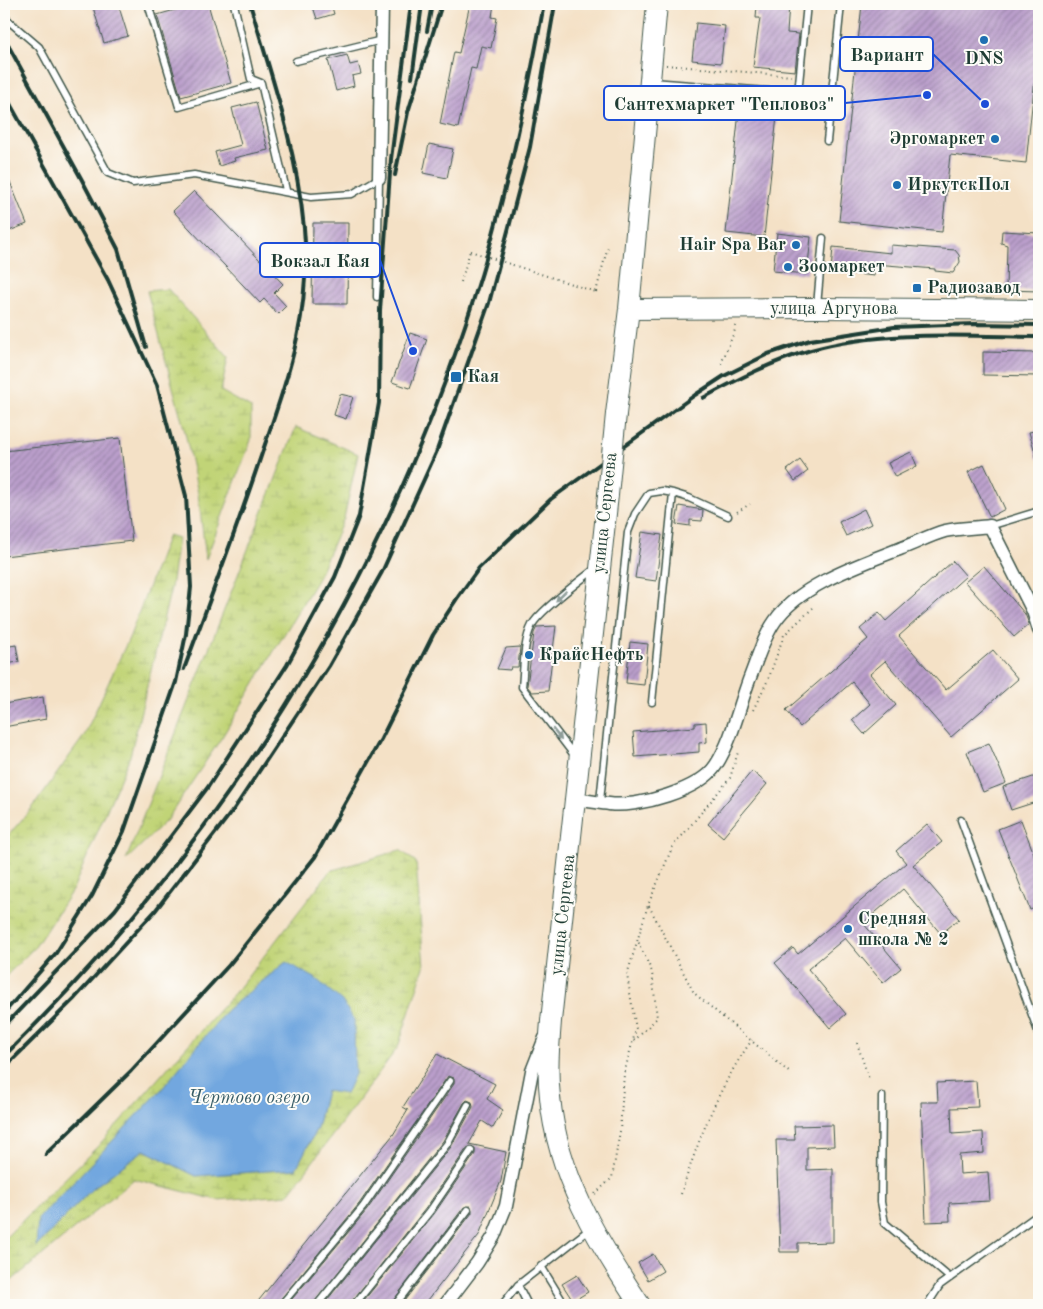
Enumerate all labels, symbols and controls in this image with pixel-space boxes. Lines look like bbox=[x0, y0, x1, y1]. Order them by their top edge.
marker: DNS bbox=[978, 34, 990, 46]
callout: Вариант bbox=[840, 37, 933, 71]
text: Вариант bbox=[850, 47, 924, 66]
place label: DNS bbox=[964, 50, 1004, 68]
callout: Сантехмаркет "Тепловоз" bbox=[604, 86, 845, 120]
text: Сантехмаркет "Тепловоз" bbox=[614, 96, 834, 115]
place label: Эргомаркет bbox=[889, 130, 985, 148]
marker: Эргомаркет bbox=[989, 133, 1001, 145]
place label: ИркутскПол bbox=[907, 176, 1010, 194]
marker: ИркутскПол bbox=[891, 179, 903, 191]
place label: Hair Spa Bar bbox=[679, 236, 786, 254]
marker: Hair Spa Bar bbox=[790, 239, 802, 251]
callout: Вокзал Кая bbox=[260, 243, 380, 277]
text: Вокзал Кая bbox=[270, 253, 370, 272]
place label: Зоомаркет bbox=[798, 258, 885, 276]
marker: Зоомаркет bbox=[782, 261, 794, 273]
place label: Радиозавод bbox=[927, 279, 1020, 297]
marker: Радиозавод bbox=[911, 282, 923, 294]
street label: улица Аргунова bbox=[770, 300, 898, 318]
place label: Кая bbox=[467, 368, 499, 386]
marker: Кая bbox=[449, 370, 463, 384]
street label: улица Сергеева bbox=[590, 451, 620, 574]
one-way arrow bbox=[555, 590, 567, 602]
place label: КрайсНефть bbox=[539, 646, 644, 665]
marker: КрайсНефть bbox=[523, 649, 535, 661]
one-way arrow bbox=[551, 727, 562, 740]
street label: улица Сергеева bbox=[548, 853, 578, 976]
place label: Средняя школа № 2 bbox=[858, 910, 949, 949]
marker: Средняя школа № 2 bbox=[842, 923, 854, 935]
water label: Чертово озеро bbox=[188, 1089, 310, 1108]

